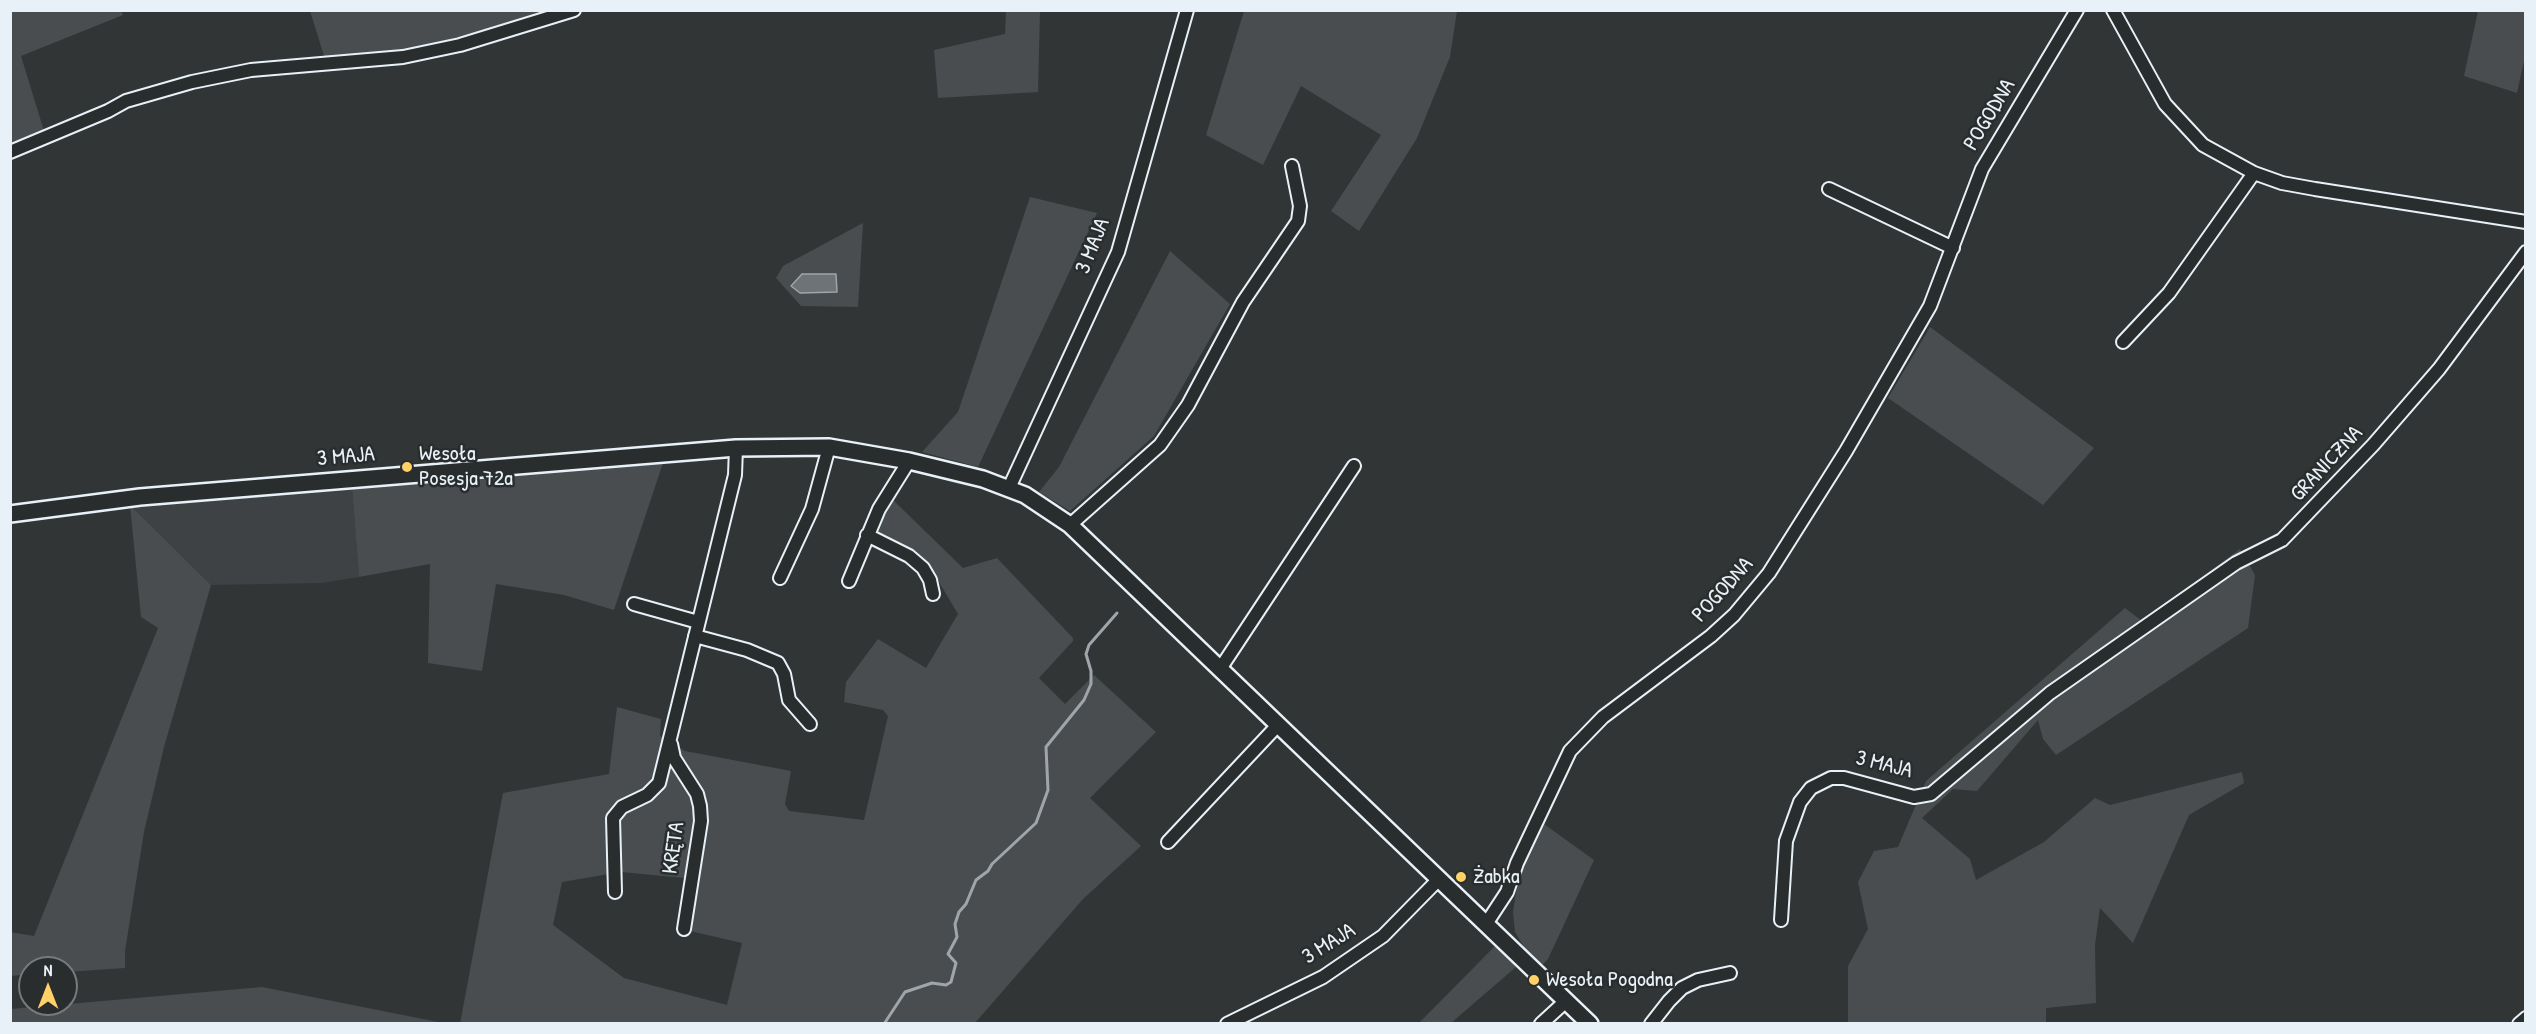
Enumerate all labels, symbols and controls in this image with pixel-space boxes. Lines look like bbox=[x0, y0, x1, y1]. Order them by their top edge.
street label: POGODNA bbox=[1958, 75, 2022, 155]
street label: 3 MAJA bbox=[1070, 214, 1116, 278]
street label: GRANICZNA bbox=[2285, 421, 2369, 507]
street label: 3 MAJA bbox=[316, 441, 376, 473]
place label: Wesoła Posesja 72a bbox=[419, 441, 513, 493]
marker: Wesoła Posesja 72a bbox=[400, 460, 414, 474]
street label: POGODNA bbox=[1687, 552, 1759, 628]
street label: 3 MAJA bbox=[1853, 745, 1915, 785]
street label: KRĘTA bbox=[657, 820, 691, 876]
place label: Żabka bbox=[1473, 864, 1520, 890]
marker: Żabka bbox=[1454, 870, 1468, 884]
street label: 3 MAJA bbox=[1298, 918, 1360, 970]
north arrow bbox=[18, 956, 78, 1016]
text: N bbox=[44, 959, 52, 981]
place label: Wesoła Pogodna bbox=[1546, 967, 1673, 993]
marker: Wesoła Pogodna bbox=[1527, 973, 1541, 987]

